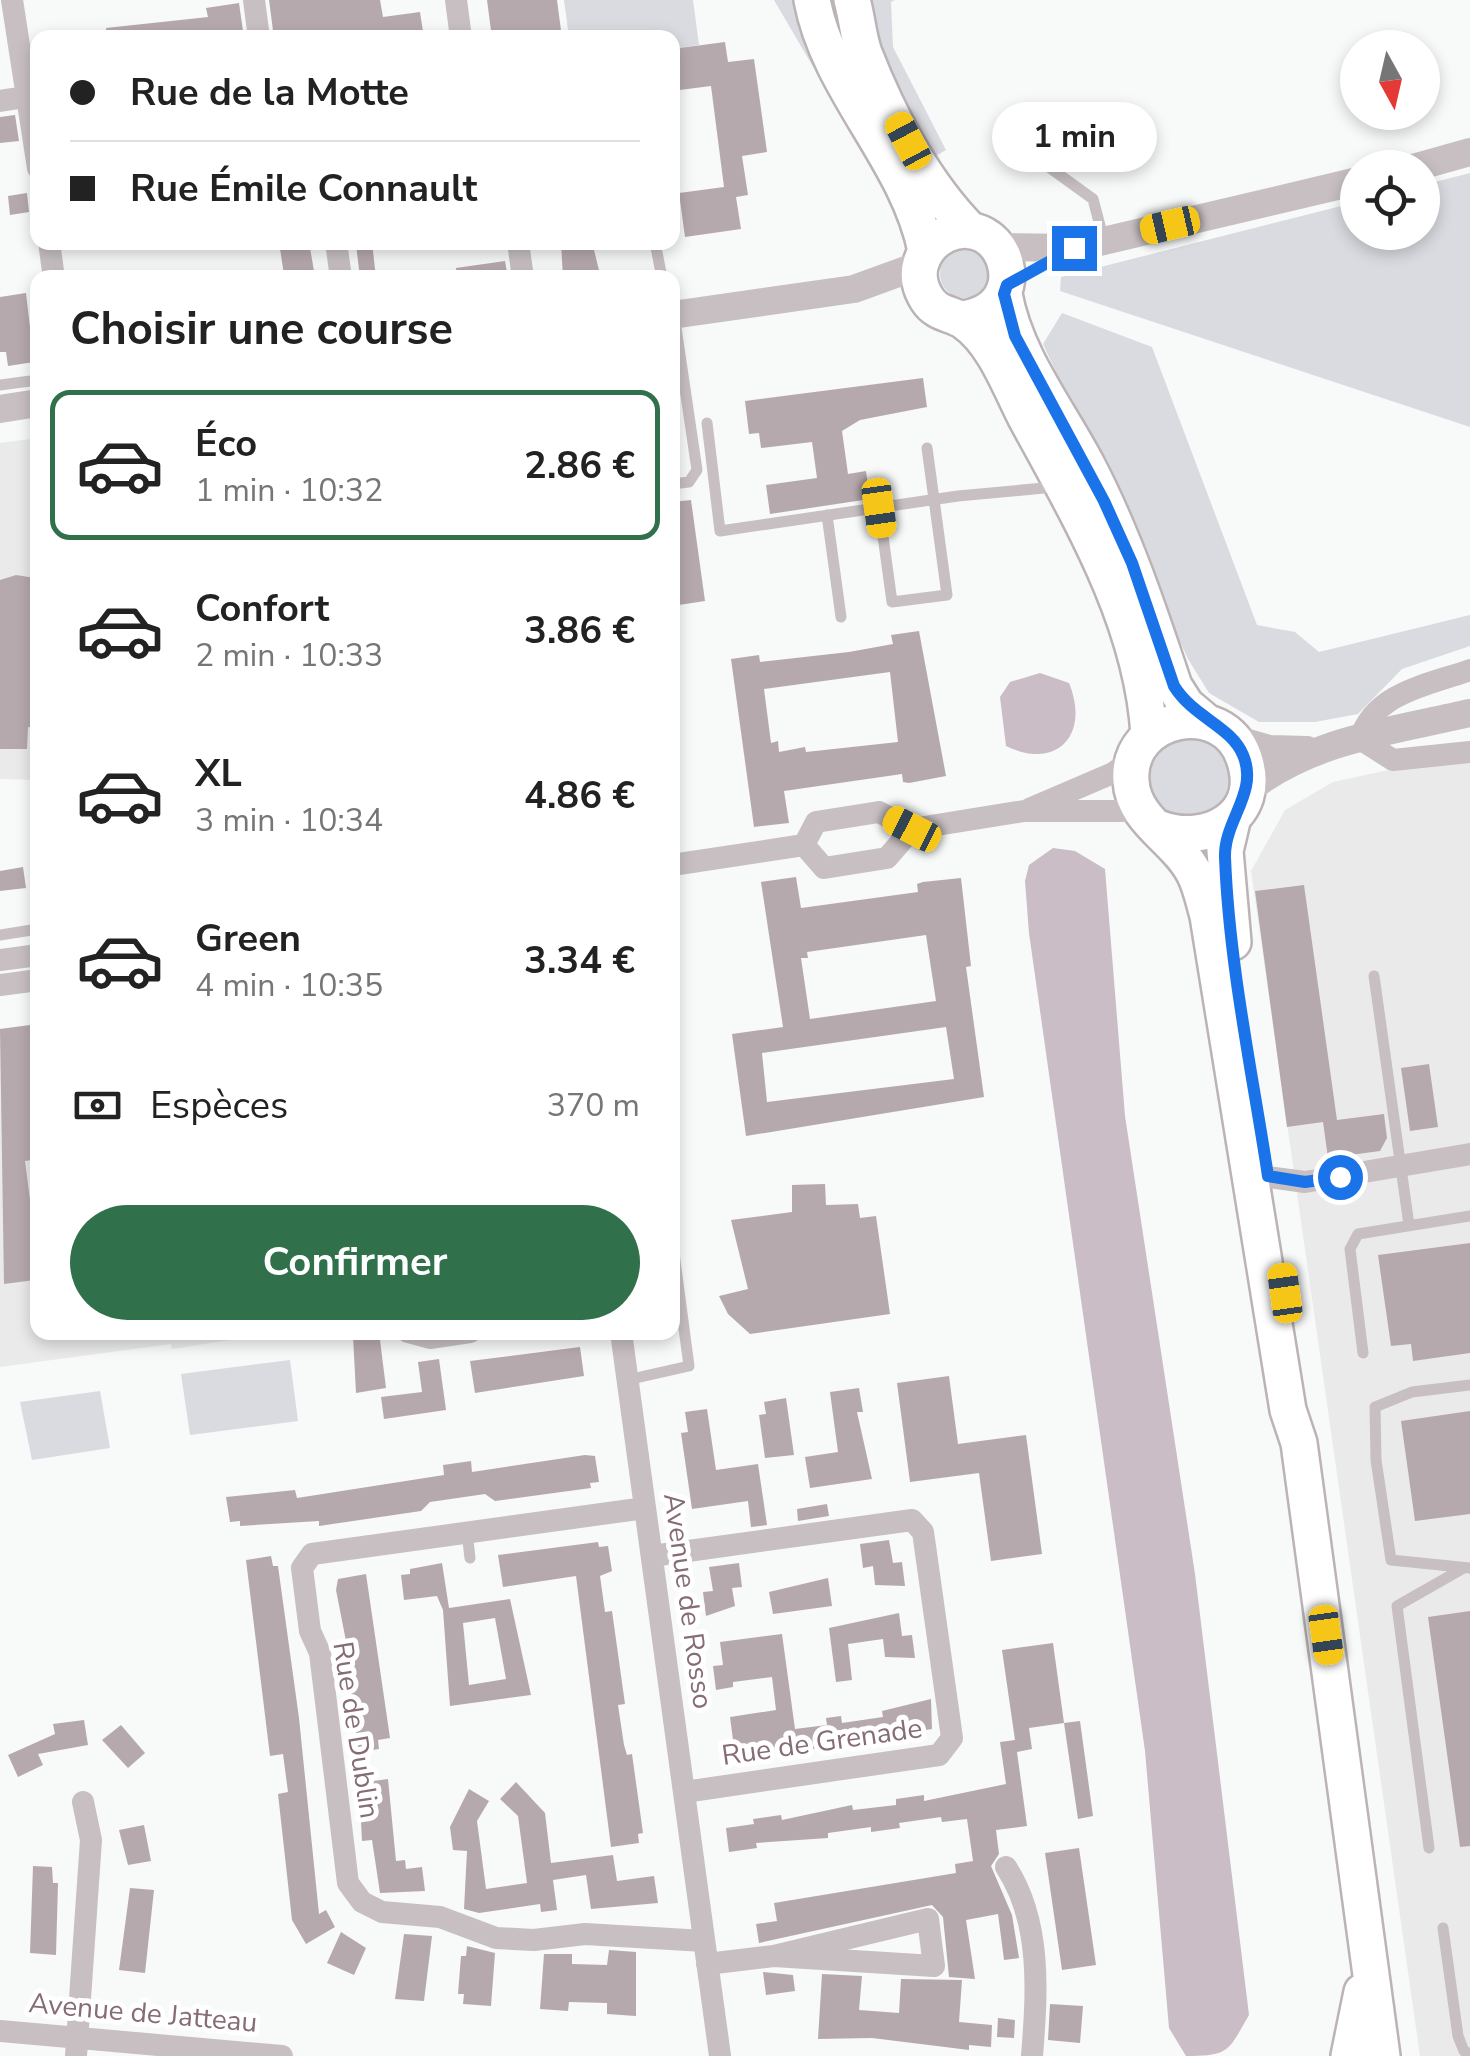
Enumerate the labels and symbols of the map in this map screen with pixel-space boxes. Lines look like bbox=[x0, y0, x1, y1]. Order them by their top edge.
north arrow bbox=[1340, 30, 1440, 130]
callout: 1 min bbox=[992, 103, 1156, 173]
car bbox=[881, 107, 935, 175]
car bbox=[1137, 204, 1203, 246]
route end bbox=[1052, 226, 1097, 271]
car bbox=[860, 476, 898, 540]
car bbox=[878, 802, 946, 856]
route start bbox=[1318, 1155, 1363, 1200]
car bbox=[1266, 1261, 1304, 1325]
street label: Avenue de Rosso bbox=[654, 1491, 722, 1711]
car bbox=[1307, 1603, 1345, 1667]
street label: Rue de Dublin bbox=[323, 1639, 389, 1821]
street label: Rue de Grenade bbox=[719, 1709, 925, 1775]
street label: Avenue de Jatteau bbox=[27, 1984, 259, 2042]

